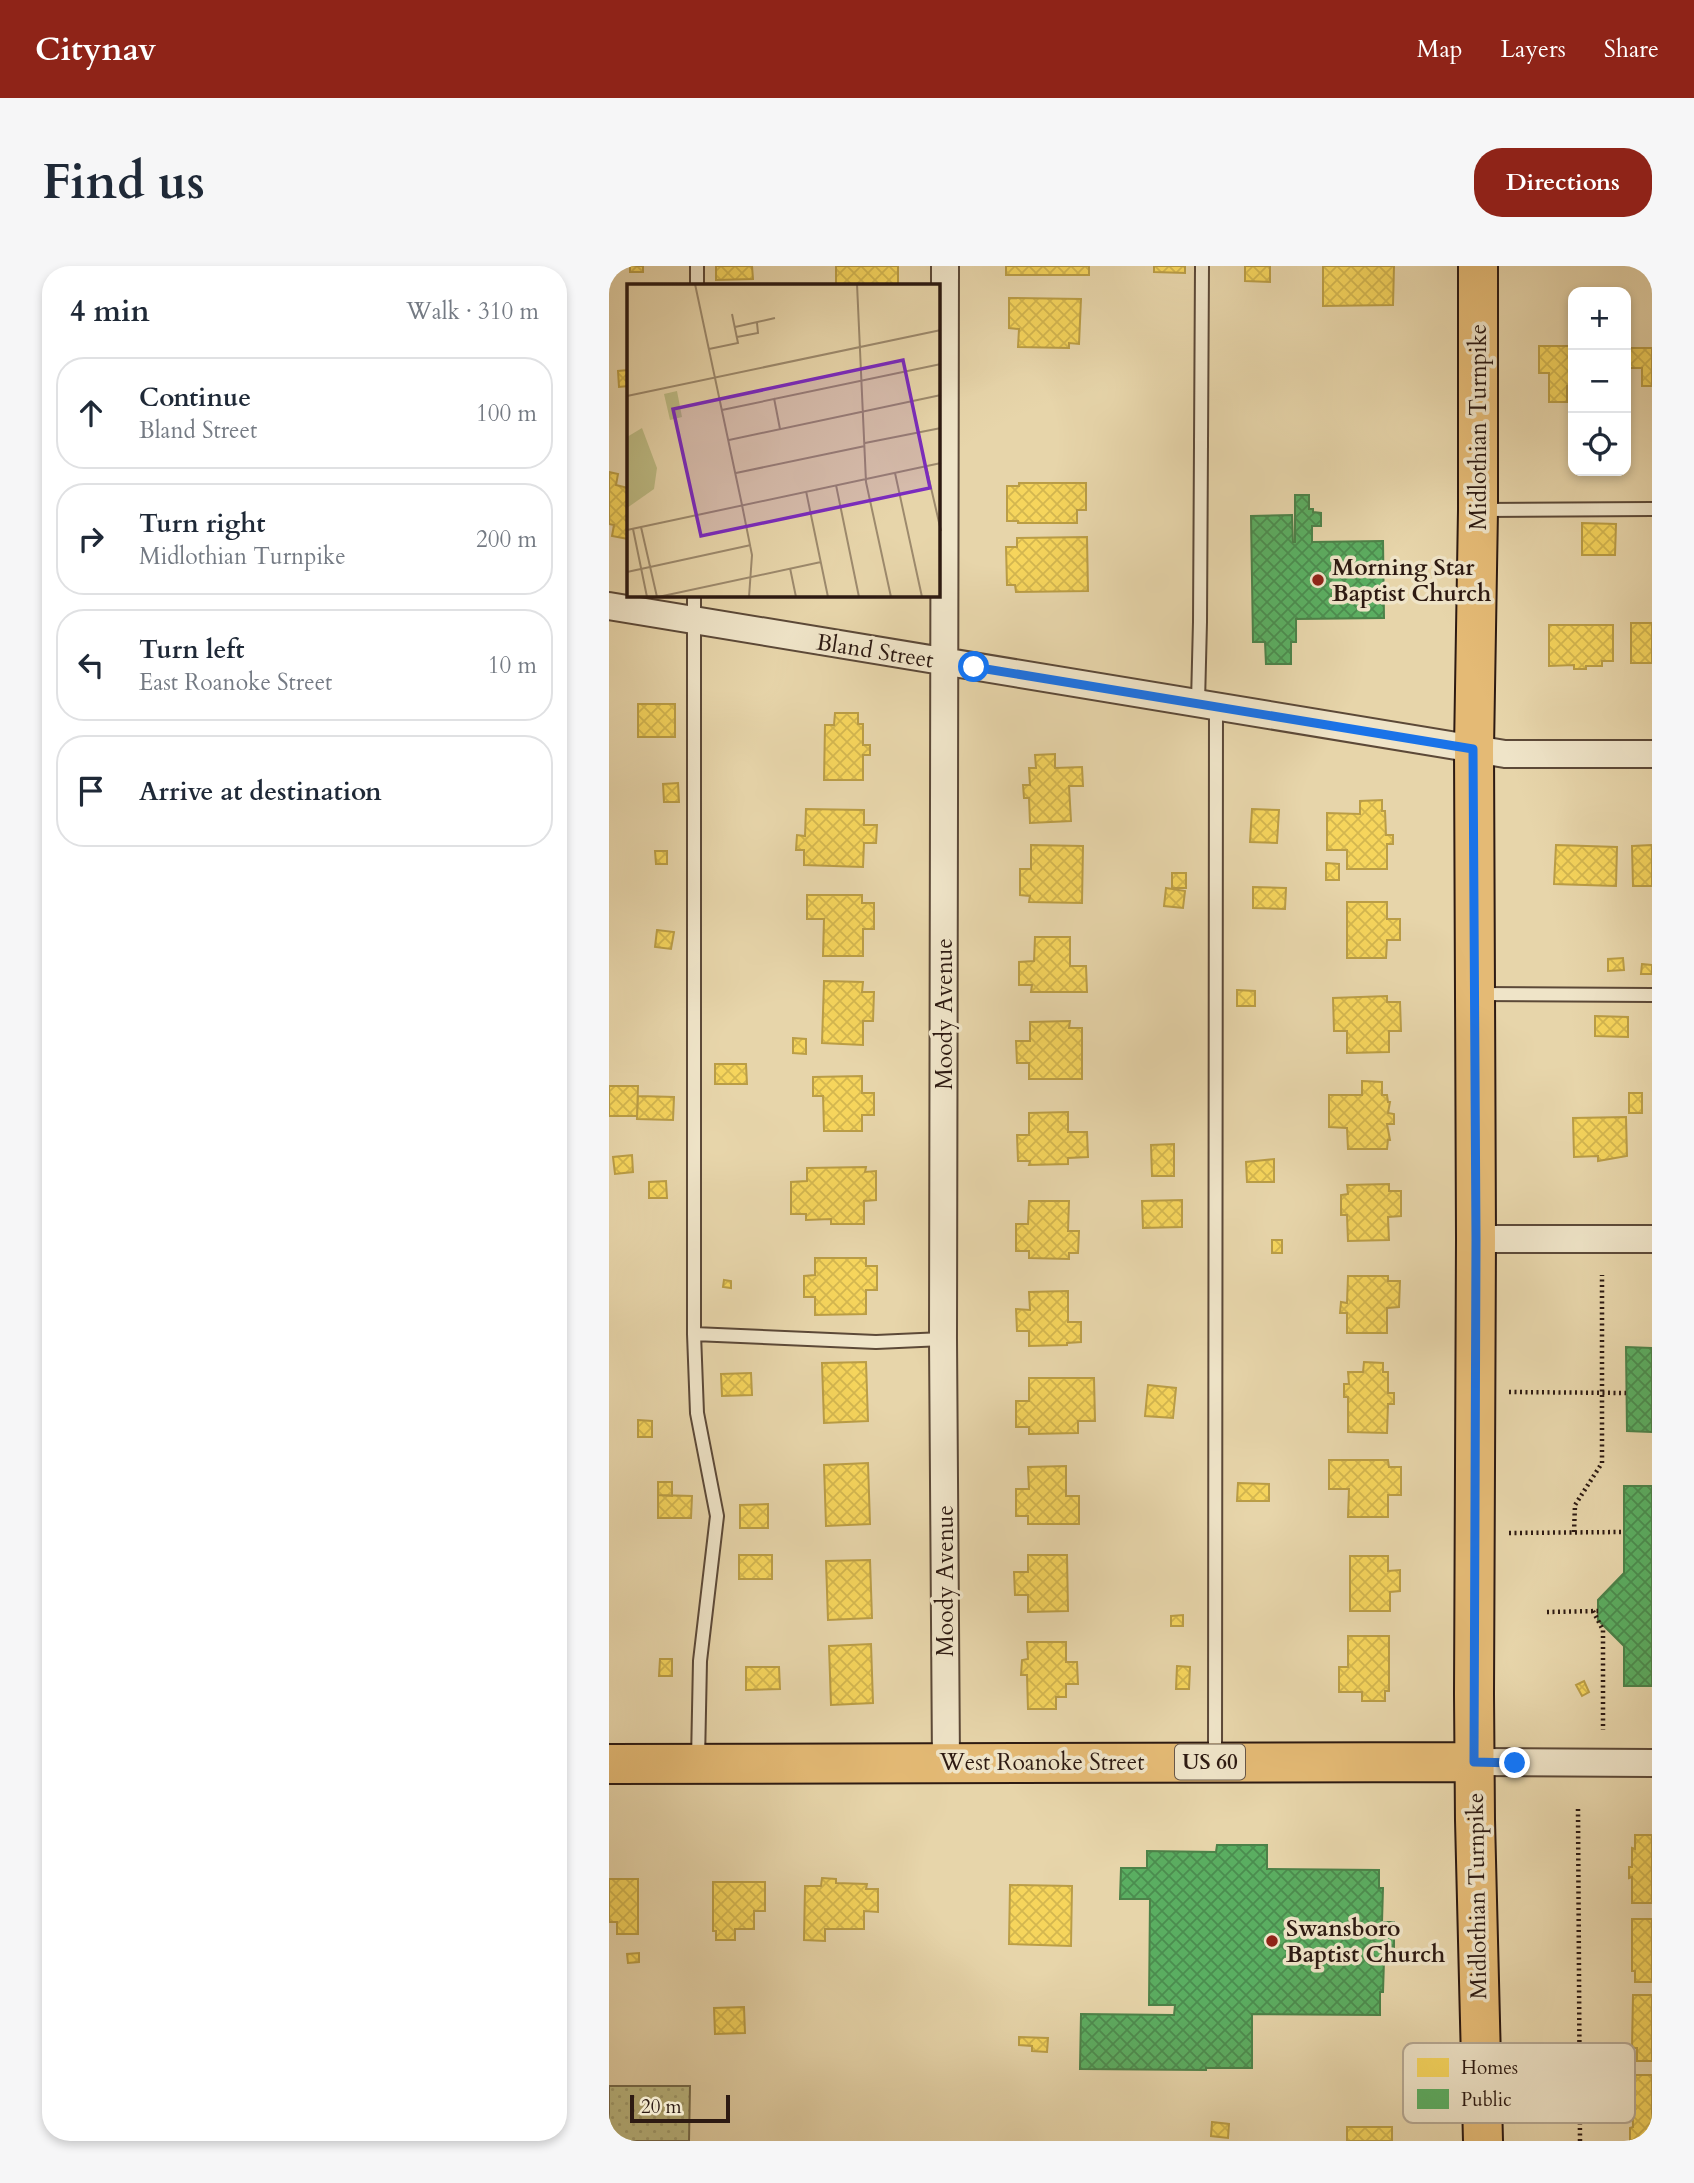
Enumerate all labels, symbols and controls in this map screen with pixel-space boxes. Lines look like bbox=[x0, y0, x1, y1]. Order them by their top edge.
text: Citynav bbox=[35, 27, 156, 72]
text: Map bbox=[1417, 33, 1463, 66]
text: Layers bbox=[1501, 33, 1566, 66]
text: Share bbox=[1604, 33, 1659, 66]
button: Directions bbox=[1474, 148, 1652, 217]
text: Find us bbox=[42, 149, 205, 216]
inset map bbox=[627, 284, 940, 597]
map controls bbox=[1568, 287, 1631, 476]
button: + bbox=[1568, 287, 1631, 350]
text: 4 min bbox=[70, 291, 150, 332]
text: Walk · 310 m bbox=[406, 296, 539, 327]
street label: Midlothian Turnpike bbox=[1463, 324, 1494, 530]
button: − bbox=[1568, 350, 1631, 413]
text: Continue bbox=[139, 380, 251, 415]
icon: ahead bbox=[72, 394, 110, 432]
text: 100 m bbox=[476, 398, 537, 429]
button: locate bbox=[1568, 413, 1631, 476]
text: Bland Street bbox=[139, 415, 257, 446]
text: Turn right bbox=[139, 506, 266, 541]
icon: right bbox=[72, 520, 110, 558]
text: 200 m bbox=[476, 524, 537, 555]
text: Midlothian Turnpike bbox=[139, 541, 346, 572]
place label: Morning Star Baptist Church bbox=[1332, 552, 1491, 609]
marker: Morning Star Baptist Church bbox=[1310, 572, 1326, 588]
street label: Bland Street bbox=[814, 626, 936, 676]
text: Turn left bbox=[139, 632, 244, 667]
icon: left bbox=[72, 646, 110, 684]
text: 10 m bbox=[488, 650, 537, 681]
route start bbox=[958, 651, 989, 682]
text: East Roanoke Street bbox=[139, 667, 332, 698]
icon: arrive bbox=[72, 772, 110, 810]
text: Arrive at destination bbox=[139, 774, 382, 809]
street label: Moody Avenue bbox=[929, 938, 960, 1090]
street label: Moody Avenue bbox=[930, 1505, 961, 1657]
road number: US 60 bbox=[1175, 1744, 1245, 1780]
street label: West Roanoke Street bbox=[938, 1747, 1145, 1778]
route end bbox=[1499, 1747, 1530, 1778]
street label: Midlothian Turnpike bbox=[1460, 1792, 1494, 2000]
place label: Swansboro Baptist Church bbox=[1286, 1913, 1445, 1970]
marker: Swansboro Baptist Church bbox=[1264, 1933, 1280, 1949]
legend bbox=[1403, 2043, 1635, 2123]
text: Homes bbox=[1461, 2055, 1518, 2081]
text: Public bbox=[1461, 2087, 1512, 2113]
scale bar bbox=[630, 2092, 730, 2124]
text: 20 m bbox=[641, 2094, 682, 2120]

